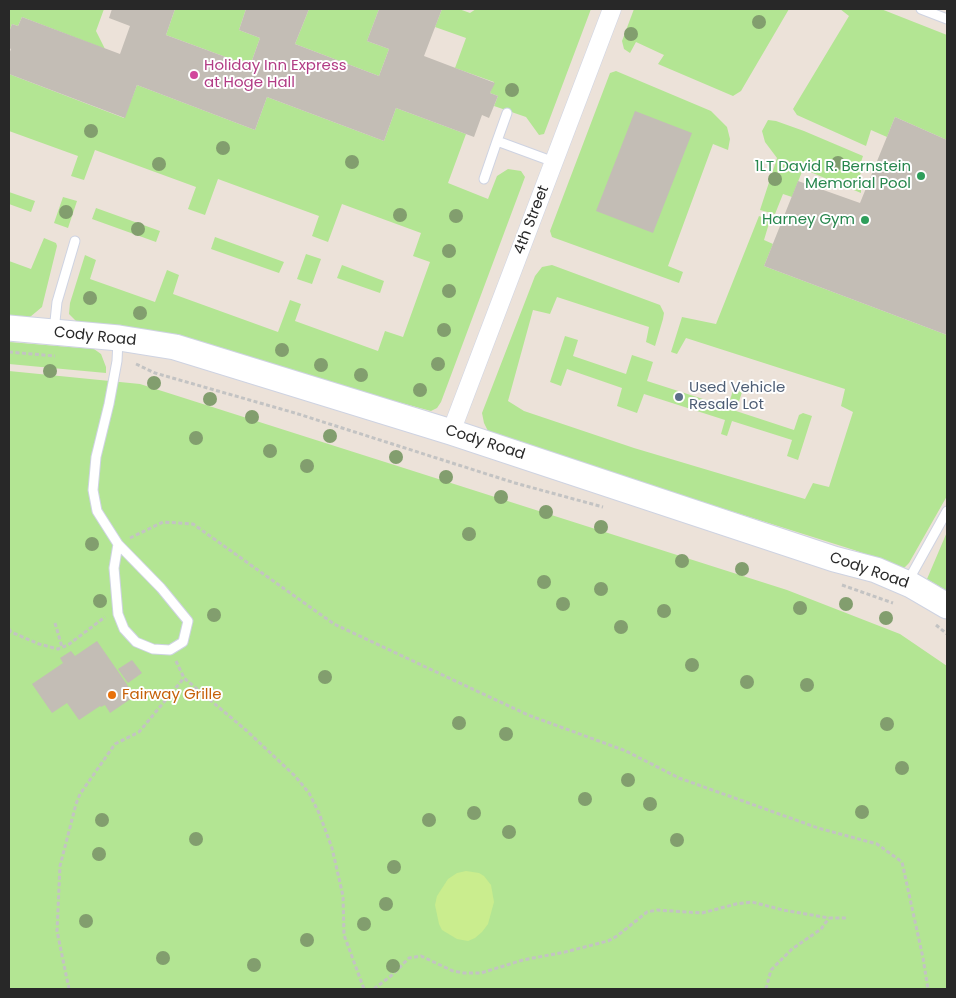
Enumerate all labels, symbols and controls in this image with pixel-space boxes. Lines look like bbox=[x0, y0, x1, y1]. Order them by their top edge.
place label: Holiday Inn Express at Hoge Hall bbox=[204, 57, 347, 92]
marker: Holiday Inn Express at Hoge Hall bbox=[188, 69, 200, 81]
place label: 1LT David R. Bernstein Memorial Pool bbox=[755, 158, 911, 193]
marker: 1LT David R. Bernstein Memorial Pool bbox=[915, 170, 927, 182]
street label: 4th Street bbox=[511, 183, 553, 257]
place label: Harney Gym bbox=[762, 211, 855, 229]
marker: Harney Gym bbox=[859, 214, 871, 226]
street label: Cody Road bbox=[53, 324, 137, 350]
place label: Used Vehicle Resale Lot bbox=[689, 379, 785, 414]
marker: Used Vehicle Resale Lot bbox=[673, 391, 685, 403]
street label: Cody Road bbox=[443, 422, 527, 464]
street label: Cody Road bbox=[827, 549, 911, 593]
place label: Fairway Grille bbox=[122, 686, 222, 704]
marker: Fairway Grille bbox=[106, 689, 118, 701]

